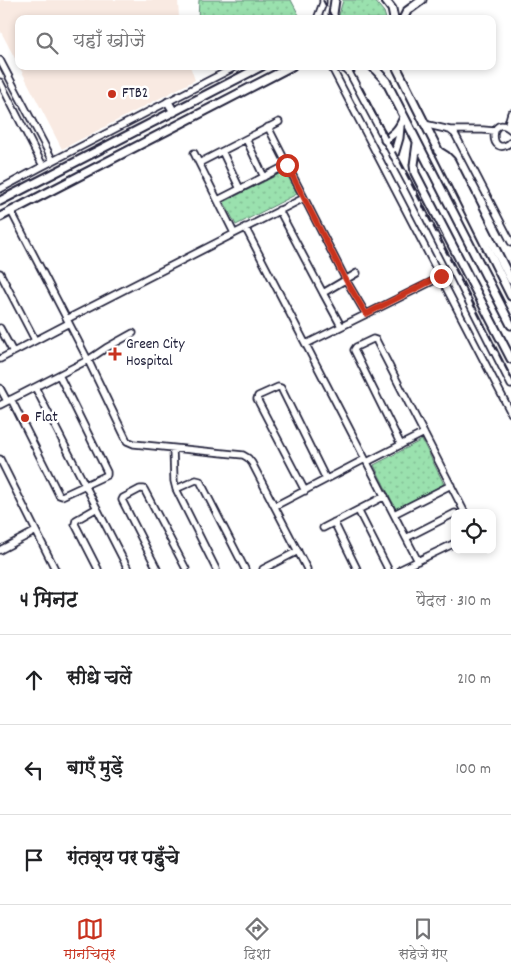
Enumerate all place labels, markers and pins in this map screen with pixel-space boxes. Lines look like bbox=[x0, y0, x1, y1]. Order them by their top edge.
place label: FTB2 bbox=[122, 83, 148, 105]
marker: FTB2 bbox=[106, 88, 118, 100]
place label: Green City Hospital bbox=[126, 334, 185, 373]
marker: Green City Hospital bbox=[108, 347, 122, 361]
place label: Flat bbox=[35, 407, 58, 429]
marker: Flat bbox=[19, 412, 31, 424]

